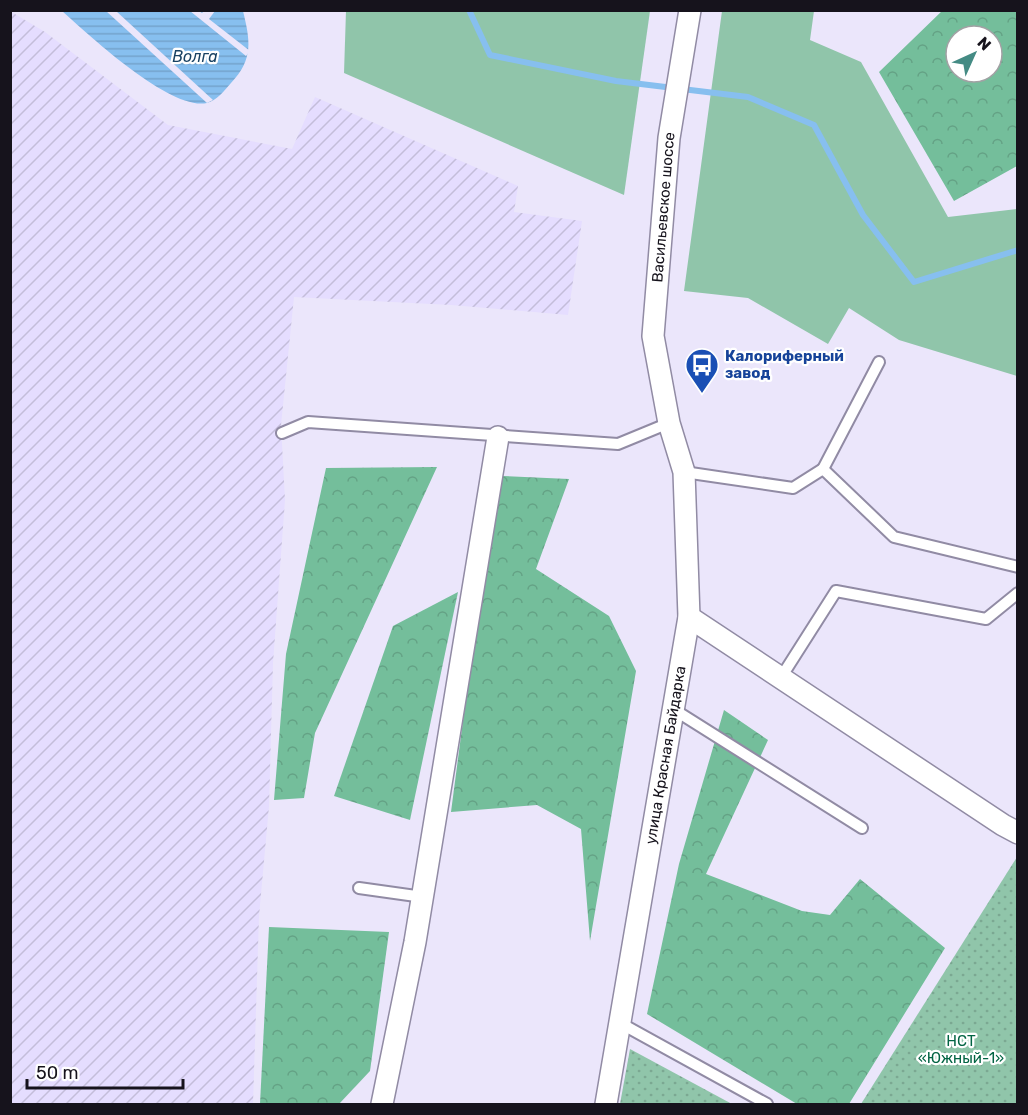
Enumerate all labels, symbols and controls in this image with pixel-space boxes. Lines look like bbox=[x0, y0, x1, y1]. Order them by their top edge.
north arrow bbox=[944, 24, 1004, 84]
text: N bbox=[973, 33, 995, 55]
water label: Волга bbox=[172, 47, 218, 66]
street label: Васильевское шоссе bbox=[648, 131, 679, 283]
bus stop icon: Калориферный завод bbox=[684, 347, 720, 394]
place label: Калориферный завод bbox=[725, 347, 844, 382]
street label: улица Красная Байдарка bbox=[641, 664, 690, 846]
park label: НСТ «Южный-1» bbox=[918, 1032, 1004, 1067]
scale bar bbox=[27, 1052, 183, 1090]
text: 50 m bbox=[36, 1062, 79, 1084]

